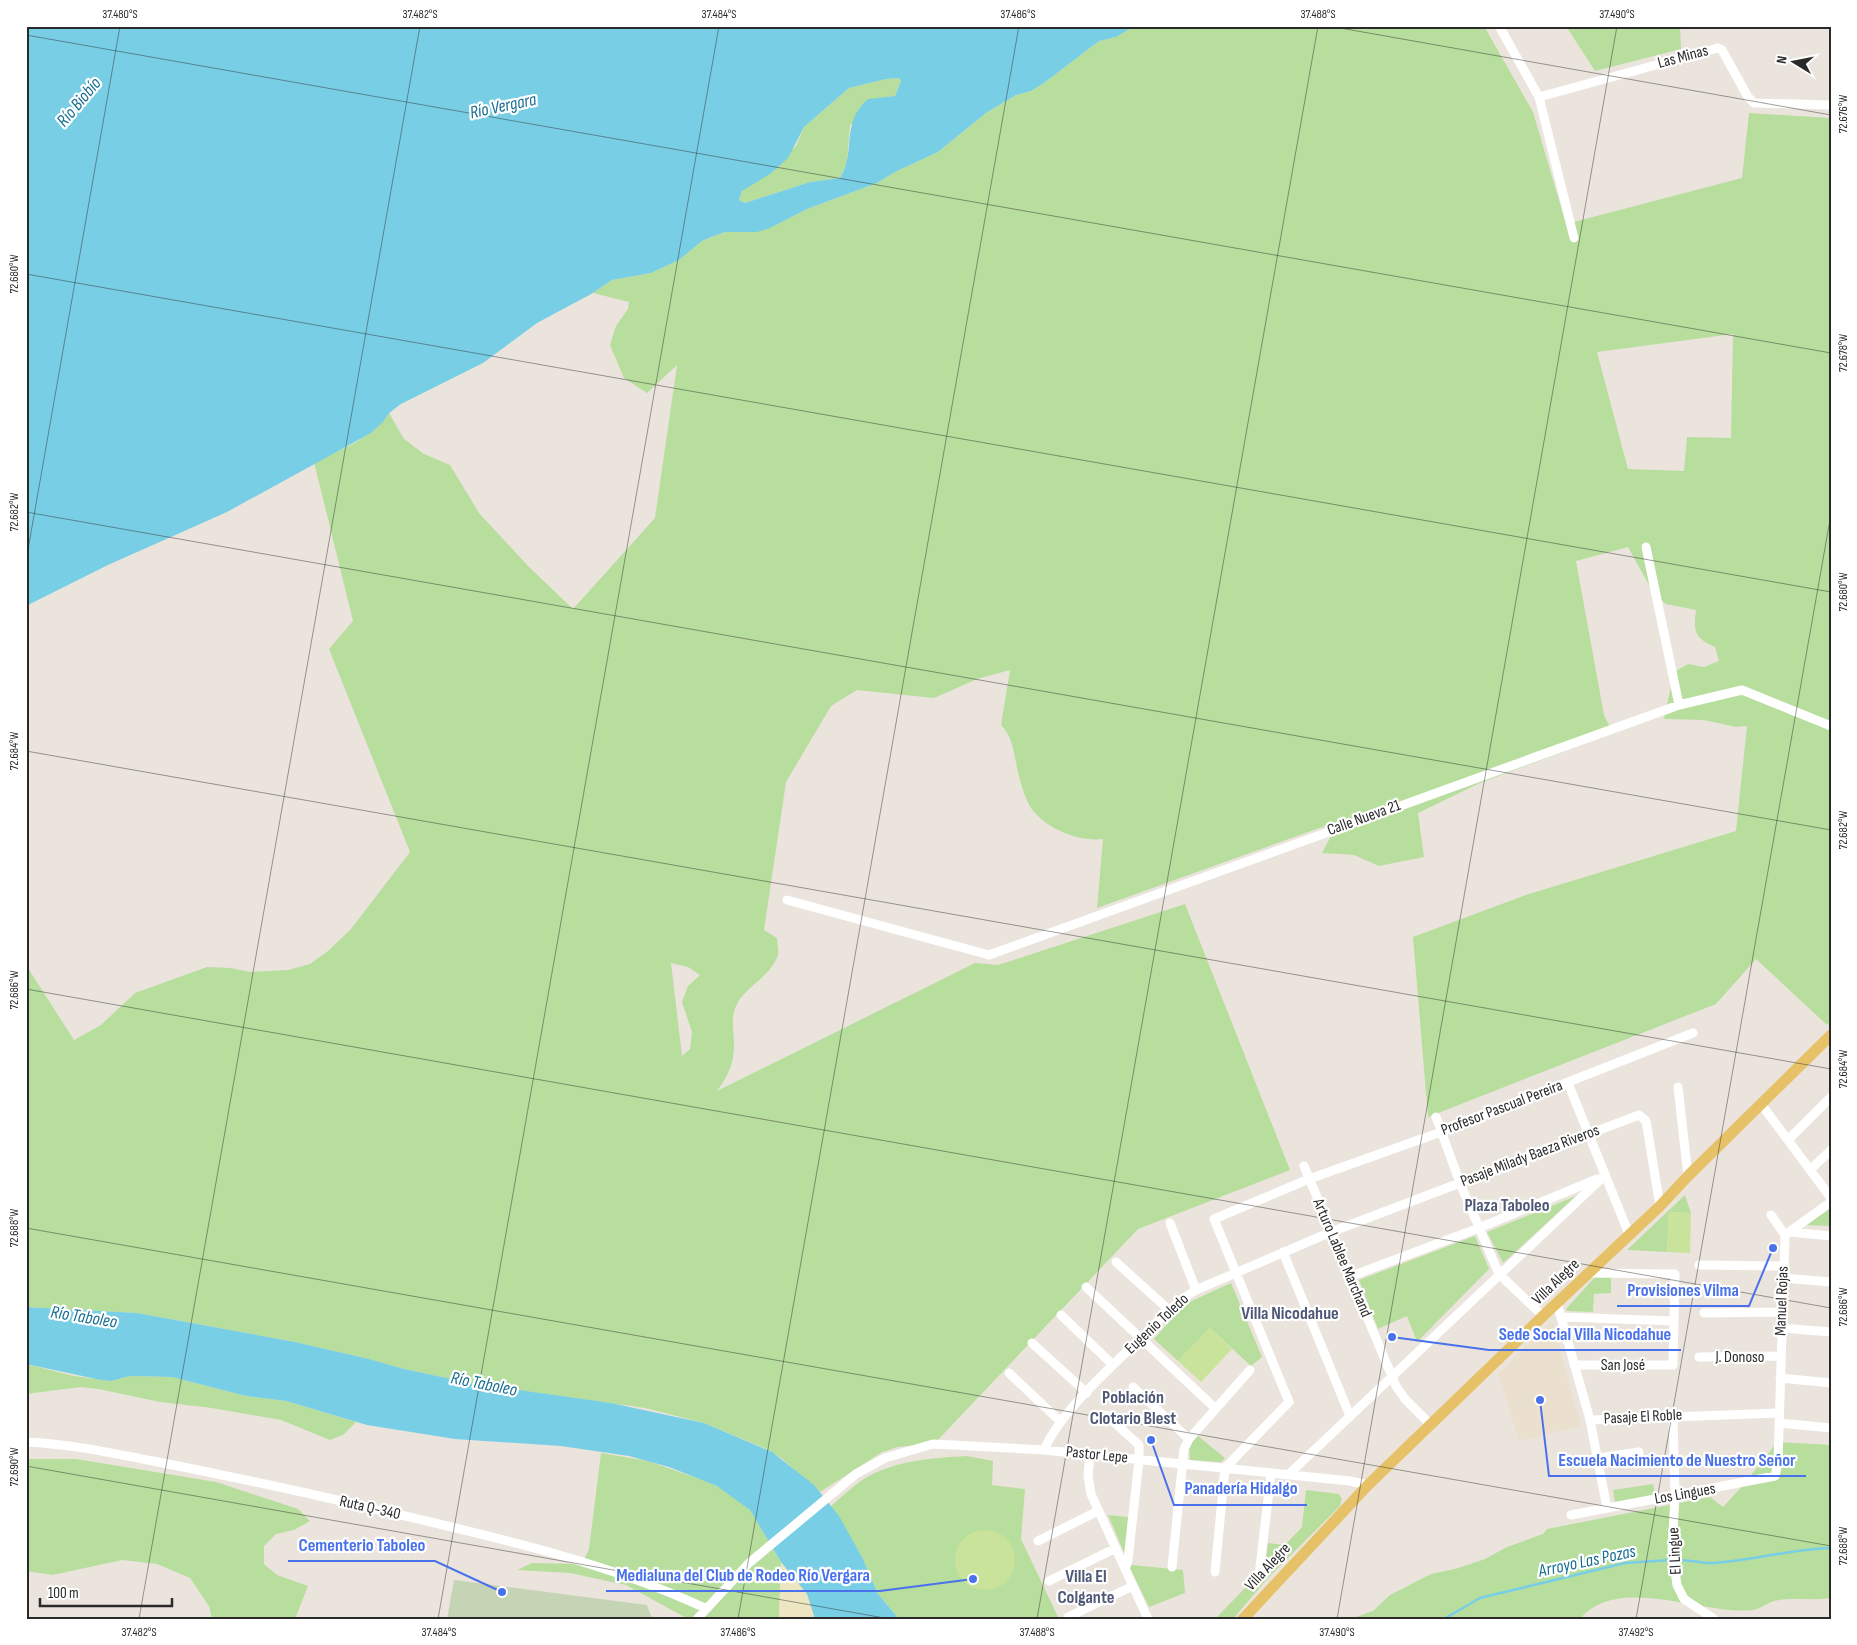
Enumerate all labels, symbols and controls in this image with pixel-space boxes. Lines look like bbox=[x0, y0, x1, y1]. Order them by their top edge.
text: 37.480°S bbox=[102, 7, 138, 22]
text: 37.482°S bbox=[402, 7, 438, 22]
text: 37.484°S bbox=[702, 7, 736, 22]
text: 37.486°S bbox=[1000, 7, 1036, 22]
text: 37.488°S bbox=[1300, 7, 1336, 22]
text: 37.490°S bbox=[1599, 7, 1635, 22]
north arrow bbox=[1770, 38, 1820, 88]
street label: Las Minas bbox=[1656, 41, 1711, 73]
text: N bbox=[1773, 55, 1791, 65]
water label: Río Biobío bbox=[52, 73, 106, 131]
water label: Río Vergara bbox=[468, 89, 539, 123]
text: 72.676°W bbox=[1836, 95, 1851, 133]
text: 72.680°W bbox=[7, 254, 22, 293]
text: 72.678°W bbox=[1836, 334, 1851, 372]
text: 72.682°W bbox=[7, 492, 22, 531]
text: 72.680°W bbox=[1836, 572, 1851, 611]
text: 72.684°W bbox=[7, 732, 22, 770]
street label: Calle Nueva 21 bbox=[1325, 796, 1404, 840]
text: 72.682°W bbox=[1836, 810, 1851, 849]
text: 72.686°W bbox=[7, 970, 22, 1009]
text: 72.684°W bbox=[1836, 1050, 1851, 1088]
street label: Profesor Pascual Pereira bbox=[1439, 1076, 1565, 1140]
street label: Pasaje Milady Baeza Riveros bbox=[1458, 1121, 1602, 1191]
street label: Arturo Lablee Marchand bbox=[1308, 1195, 1376, 1320]
district label: Plaza Taboleo bbox=[1464, 1195, 1550, 1216]
text: 72.688°W bbox=[7, 1208, 22, 1247]
street label: Villa Alegre bbox=[1528, 1255, 1584, 1309]
street label: Manuel Rojas bbox=[1771, 1266, 1793, 1336]
callout: Provisiones Vilma bbox=[1617, 1273, 1749, 1306]
text: Provisiones Vilma bbox=[1627, 1280, 1739, 1301]
text: 72.686°W bbox=[1836, 1287, 1851, 1326]
street label: Eugenio Toledo bbox=[1121, 1290, 1193, 1358]
water label: Río Taboleo bbox=[49, 1301, 119, 1333]
district label: Villa Nicodahue bbox=[1241, 1303, 1339, 1324]
callout: Sede Social Villa Nicodahue bbox=[1489, 1317, 1681, 1350]
text: Sede Social Villa Nicodahue bbox=[1499, 1324, 1671, 1345]
street label: J. Donoso bbox=[1715, 1348, 1765, 1367]
street label: San José bbox=[1601, 1356, 1645, 1375]
water label: Río Taboleo bbox=[449, 1367, 520, 1401]
district label: Población Clotario Blest bbox=[1090, 1387, 1176, 1429]
street label: Pasaje El Roble bbox=[1603, 1405, 1683, 1429]
street label: Pastor Lepe bbox=[1065, 1442, 1129, 1468]
callout: Escuela Nacimiento de Nuestro Señor bbox=[1549, 1443, 1806, 1476]
text: 72.690°W bbox=[7, 1447, 22, 1486]
text: Escuela Nacimiento de Nuestro Señor bbox=[1558, 1450, 1796, 1471]
callout: Panadería Hidalgo bbox=[1174, 1472, 1307, 1505]
text: Panadería Hidalgo bbox=[1184, 1478, 1298, 1499]
street label: Los Lingues bbox=[1653, 1479, 1717, 1509]
street label: Ruta Q-340 bbox=[338, 1492, 402, 1524]
text: 72.688°W bbox=[1836, 1526, 1851, 1565]
street label: El Lingue bbox=[1664, 1527, 1686, 1575]
callout: Cementerio Taboleo bbox=[288, 1528, 435, 1561]
text: Cementerio Taboleo bbox=[299, 1535, 426, 1556]
street label: Villa Alegre bbox=[1241, 1539, 1295, 1595]
water label: Arroyo Las Pozas bbox=[1536, 1540, 1638, 1582]
callout: Medialuna del Club de Rodeo Río Vergara bbox=[606, 1558, 880, 1591]
text: Medialuna del Club de Rodeo Río Vergara bbox=[616, 1565, 870, 1586]
district label: Villa El Colgante bbox=[1057, 1566, 1115, 1608]
scale bar bbox=[40, 1575, 172, 1607]
text: 100 m bbox=[48, 1584, 79, 1603]
text: 37.482°S bbox=[121, 1625, 157, 1640]
text: 37.484°S bbox=[422, 1625, 456, 1640]
text: 37.486°S bbox=[720, 1625, 756, 1640]
text: 37.488°S bbox=[1019, 1625, 1055, 1640]
text: 37.490°S bbox=[1319, 1625, 1355, 1640]
text: 37.492°S bbox=[1618, 1625, 1654, 1640]

